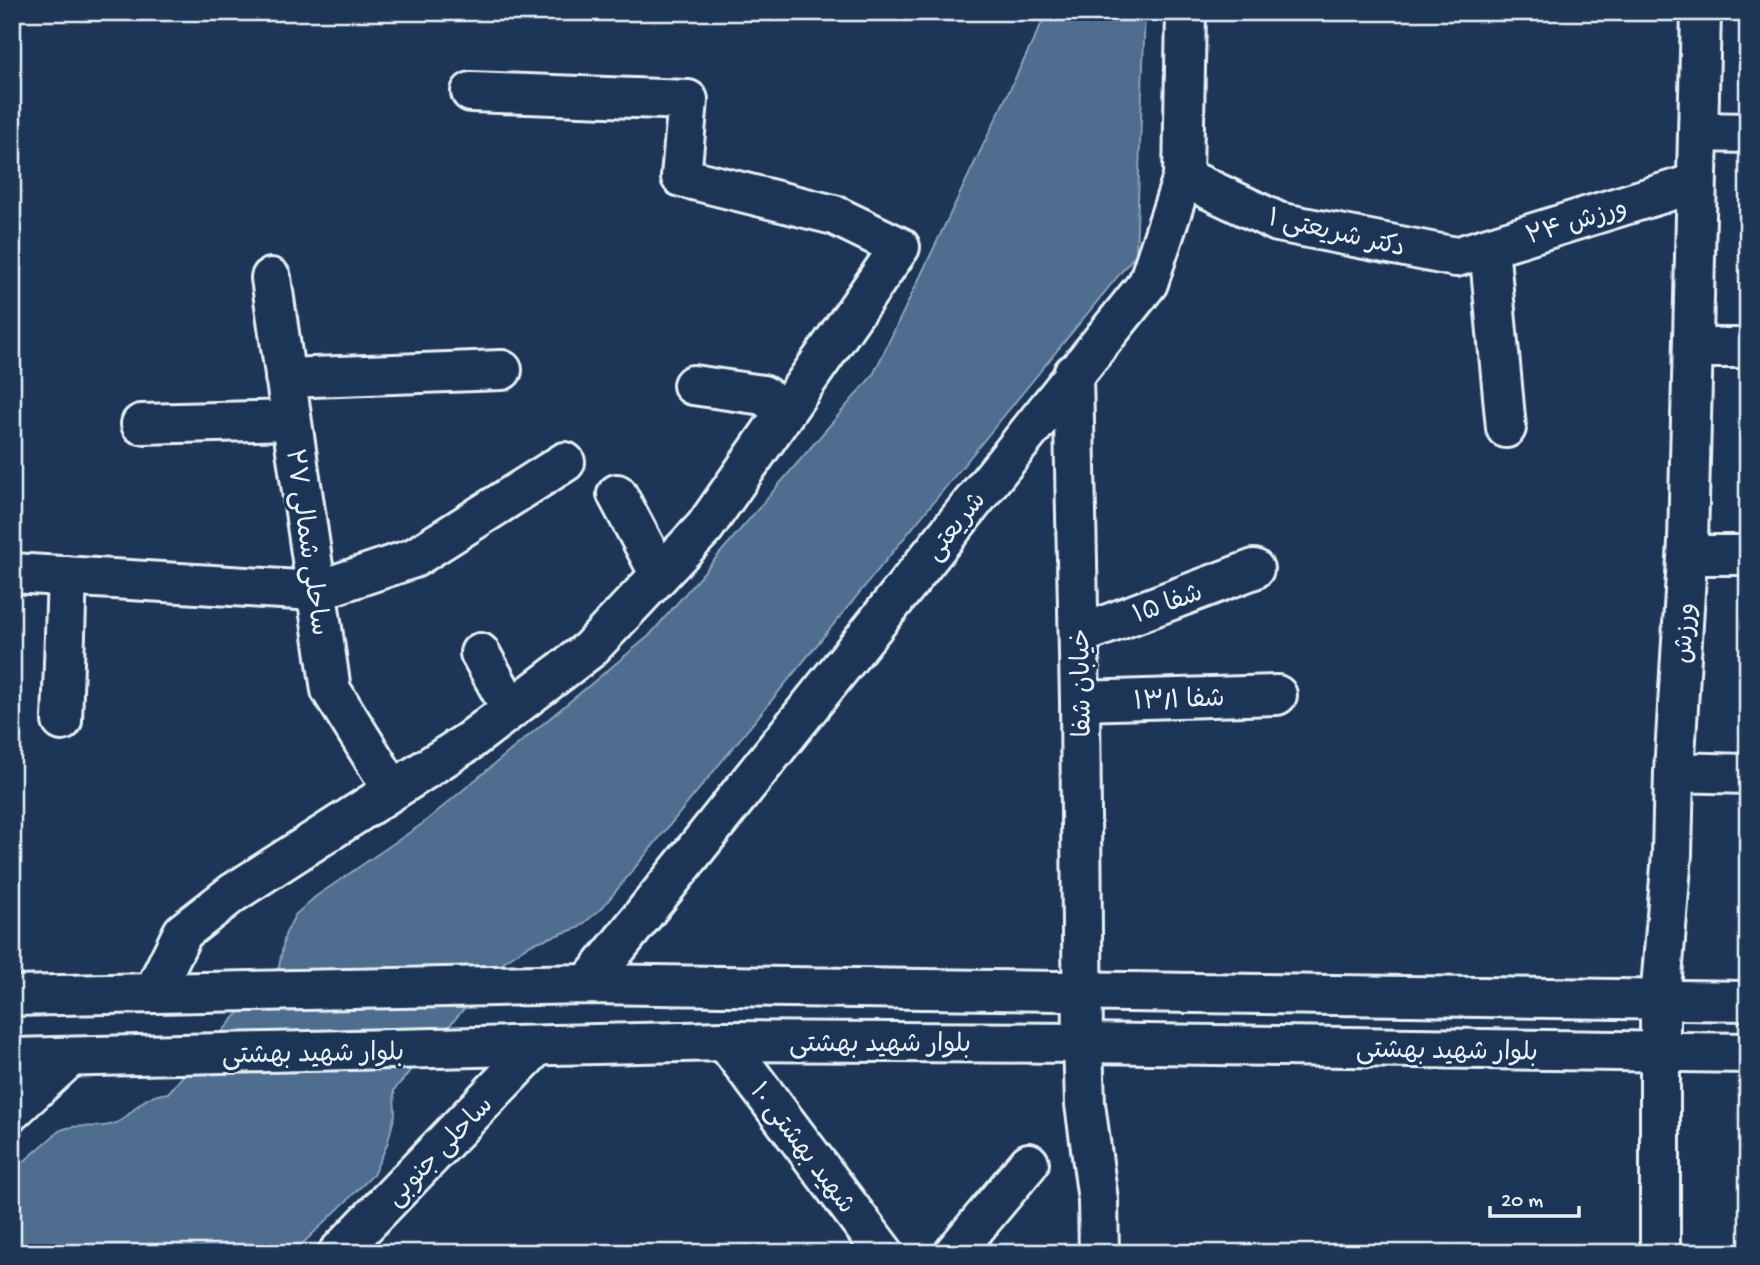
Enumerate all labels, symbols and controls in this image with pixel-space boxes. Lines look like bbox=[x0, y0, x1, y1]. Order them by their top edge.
street label: ورزش ۲۴ bbox=[1523, 194, 1632, 254]
street label: دکتر شریعتی ۱ bbox=[1264, 205, 1408, 266]
street label: ساحلی شمالی ۲۷ bbox=[276, 447, 333, 638]
street label: شریعتی bbox=[920, 487, 995, 569]
street label: شفا ۱۵ bbox=[1129, 579, 1208, 633]
street label: ورزش bbox=[1670, 602, 1705, 665]
street label: خیابان شفا bbox=[1068, 628, 1101, 738]
street label: شفا ۱۳/۱ bbox=[1133, 685, 1225, 720]
street label: بلوار شهید بهشتی bbox=[789, 1031, 971, 1062]
street label: بلوار شهید بهشتی bbox=[1356, 1036, 1538, 1071]
street label: بلوار شهید بهشتی bbox=[222, 1039, 404, 1074]
street label: شهید بهشتی ۱۰ bbox=[741, 1078, 860, 1221]
street label: ساحلی جنوبی bbox=[381, 1092, 501, 1215]
scale bar bbox=[1490, 1174, 1580, 1218]
text: 20 m bbox=[1501, 1190, 1543, 1215]

